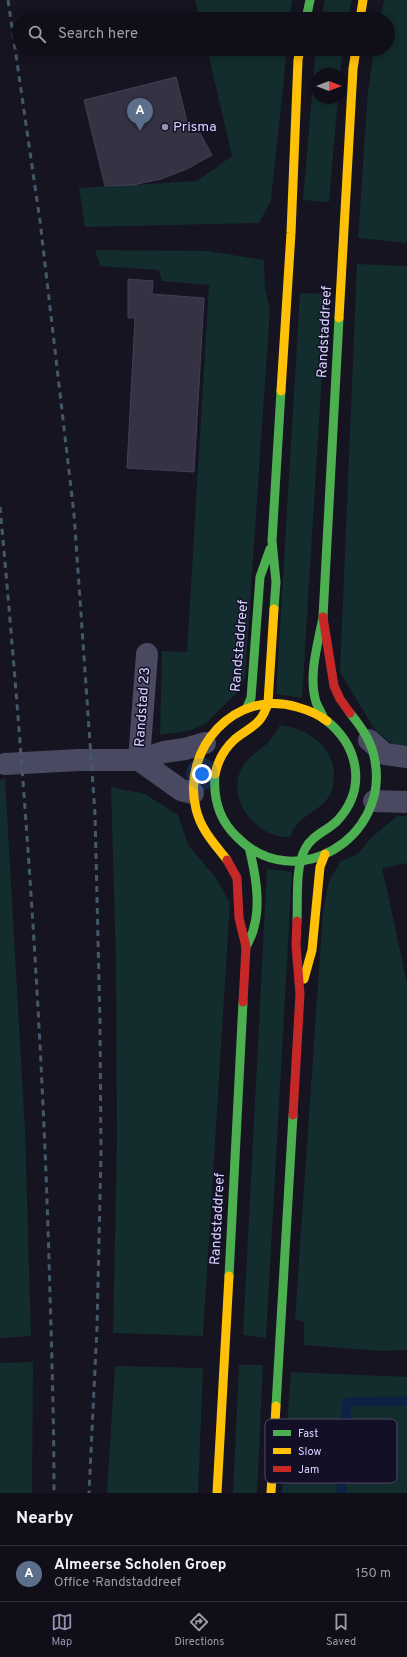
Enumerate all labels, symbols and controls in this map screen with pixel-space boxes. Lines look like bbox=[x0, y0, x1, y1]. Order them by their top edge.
search box bbox=[12, 12, 395, 56]
icon: search bbox=[26, 23, 48, 45]
text: Search here bbox=[58, 25, 138, 44]
north arrow bbox=[311, 68, 347, 104]
pin: A bbox=[127, 98, 153, 131]
place label: Prisma bbox=[173, 119, 217, 136]
marker: Prisma bbox=[160, 122, 170, 132]
street label: Randstaddreef bbox=[314, 285, 336, 379]
street label: Randstaddreef bbox=[228, 599, 253, 693]
street label: Randstad 23 bbox=[132, 667, 154, 747]
your location bbox=[192, 764, 212, 784]
street label: Randstaddreef bbox=[207, 1172, 229, 1266]
legend bbox=[265, 1419, 397, 1483]
text: Fast bbox=[298, 1427, 318, 1441]
text: Slow bbox=[298, 1445, 321, 1459]
text: Jam bbox=[298, 1463, 319, 1477]
text: Nearby bbox=[16, 1508, 73, 1530]
text: Almeerse Scholen Groep bbox=[54, 1556, 226, 1575]
text: A bbox=[24, 1566, 34, 1582]
text: 150 m bbox=[356, 1566, 391, 1582]
text: Office · Randstaddreef bbox=[54, 1575, 181, 1591]
tab: Map bbox=[51, 1611, 73, 1649]
tab: Directions bbox=[174, 1611, 224, 1649]
tab: Saved bbox=[326, 1611, 356, 1649]

